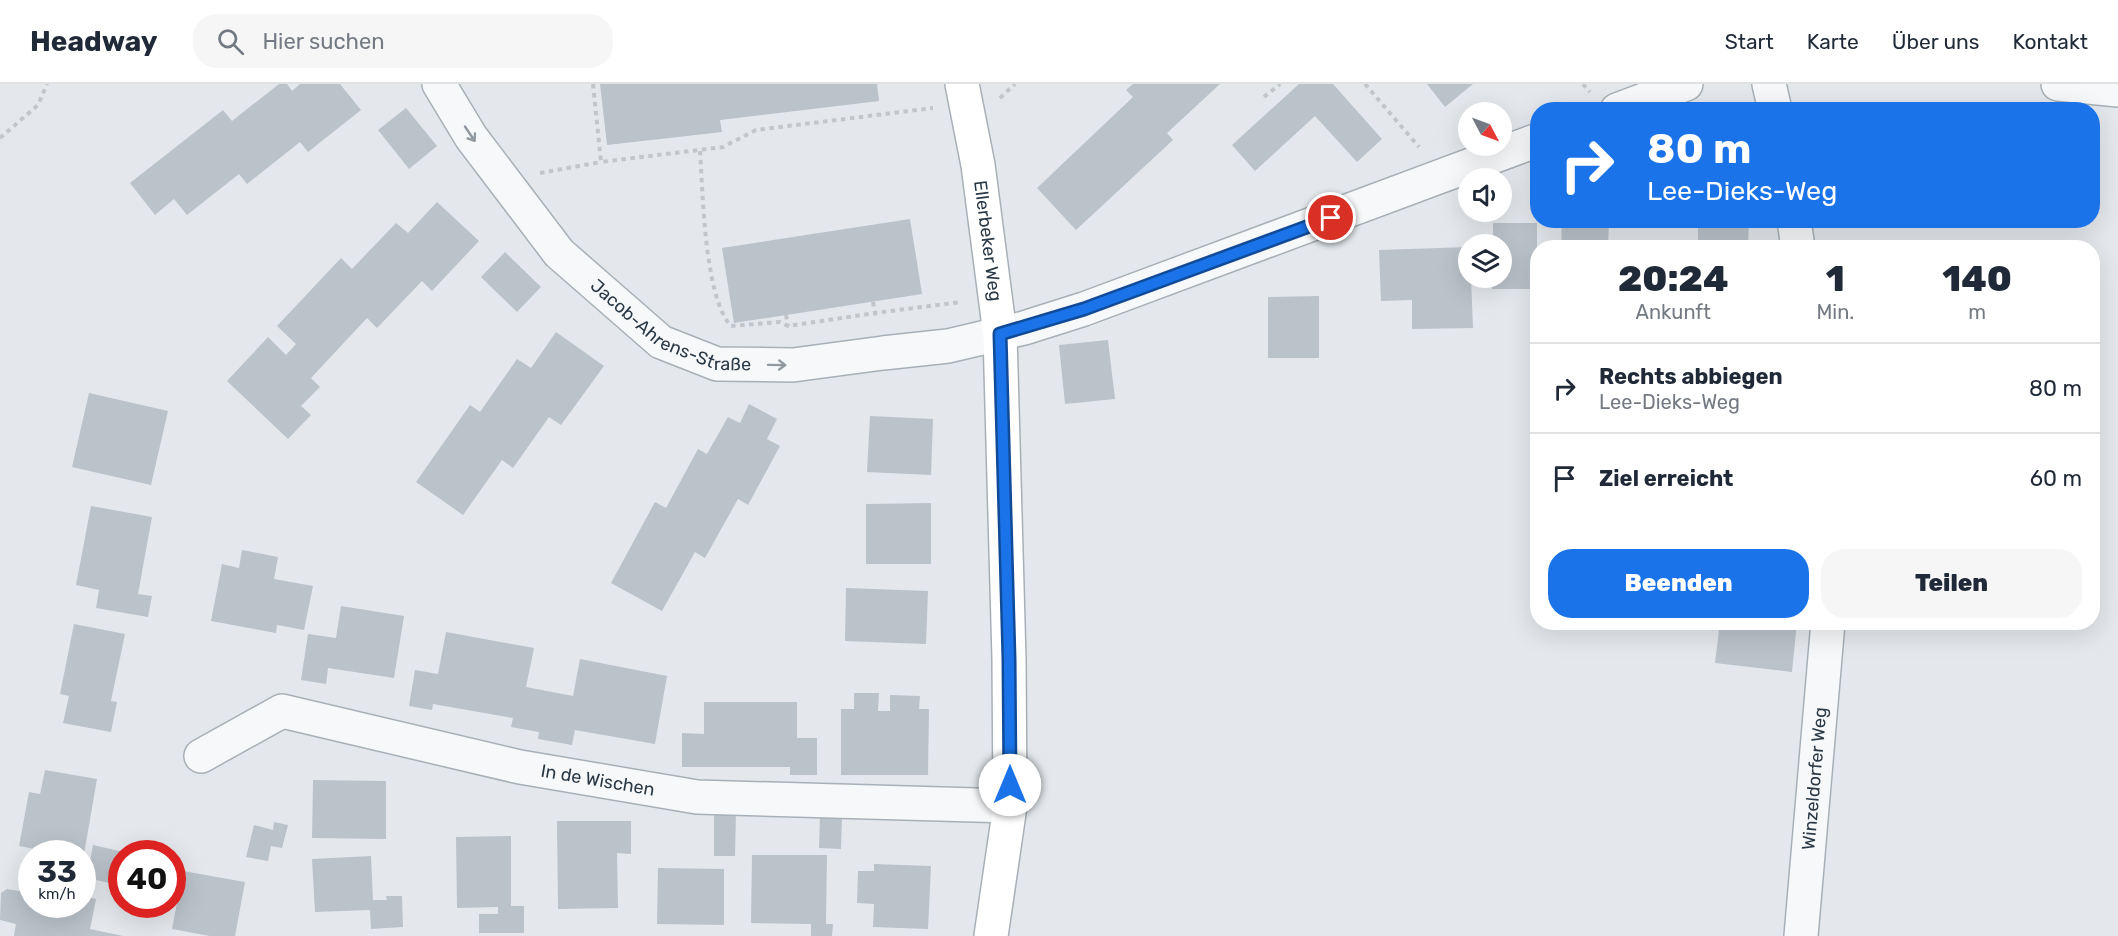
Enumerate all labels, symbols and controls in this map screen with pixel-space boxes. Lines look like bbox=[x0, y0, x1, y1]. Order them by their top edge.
search box bbox=[193, 14, 613, 68]
text: Headway bbox=[30, 25, 157, 58]
icon: search bbox=[214, 25, 247, 58]
text: Hier suchen bbox=[262, 28, 385, 55]
text: Start bbox=[1725, 29, 1774, 54]
text: Karte bbox=[1807, 29, 1859, 54]
text: Über uns bbox=[1892, 29, 1980, 54]
text: Kontakt bbox=[2013, 29, 2088, 54]
north arrow bbox=[1458, 102, 1512, 156]
map controls bbox=[1458, 102, 1512, 288]
text: 80 m bbox=[1647, 124, 1751, 174]
one-way arrow bbox=[464, 125, 476, 141]
icon: right bbox=[1548, 126, 1626, 204]
button: sound bbox=[1458, 168, 1512, 222]
text: Lee-Dieks-Weg bbox=[1647, 175, 1837, 207]
street label: Ellerbeker Weg bbox=[969, 179, 1007, 303]
pin bbox=[1305, 192, 1356, 243]
icon: arrive bbox=[1314, 201, 1347, 234]
button: layers bbox=[1458, 234, 1512, 288]
text: 20:24 bbox=[1618, 257, 1728, 300]
text: 1 bbox=[1826, 257, 1845, 300]
text: 140 bbox=[1942, 257, 2012, 300]
street label: Jacob-Ahrens-Straße bbox=[586, 275, 751, 375]
text: Ankunft bbox=[1636, 300, 1711, 324]
text: Min. bbox=[1816, 300, 1854, 324]
text: m bbox=[1968, 300, 1986, 324]
one-way arrow bbox=[767, 359, 787, 371]
text: Rechts abbiegen bbox=[1599, 363, 1783, 390]
icon: right bbox=[1548, 372, 1581, 405]
text: 80 m bbox=[2029, 375, 2082, 402]
text: Lee-Dieks-Weg bbox=[1599, 390, 1740, 414]
icon: arrive bbox=[1548, 462, 1581, 495]
text: Ziel erreicht bbox=[1599, 465, 1733, 492]
text: 60 m bbox=[2030, 465, 2082, 492]
button: Beenden bbox=[1548, 549, 1809, 618]
button: Teilen bbox=[1821, 549, 2082, 618]
street label: Winzeldorfer Weg bbox=[1797, 706, 1832, 851]
position arrow bbox=[978, 753, 1042, 817]
street label: In de Wischen bbox=[539, 760, 656, 801]
speed limit sign: 40 bbox=[108, 840, 186, 918]
text: 33 bbox=[37, 854, 77, 890]
text: km/h bbox=[38, 885, 76, 903]

